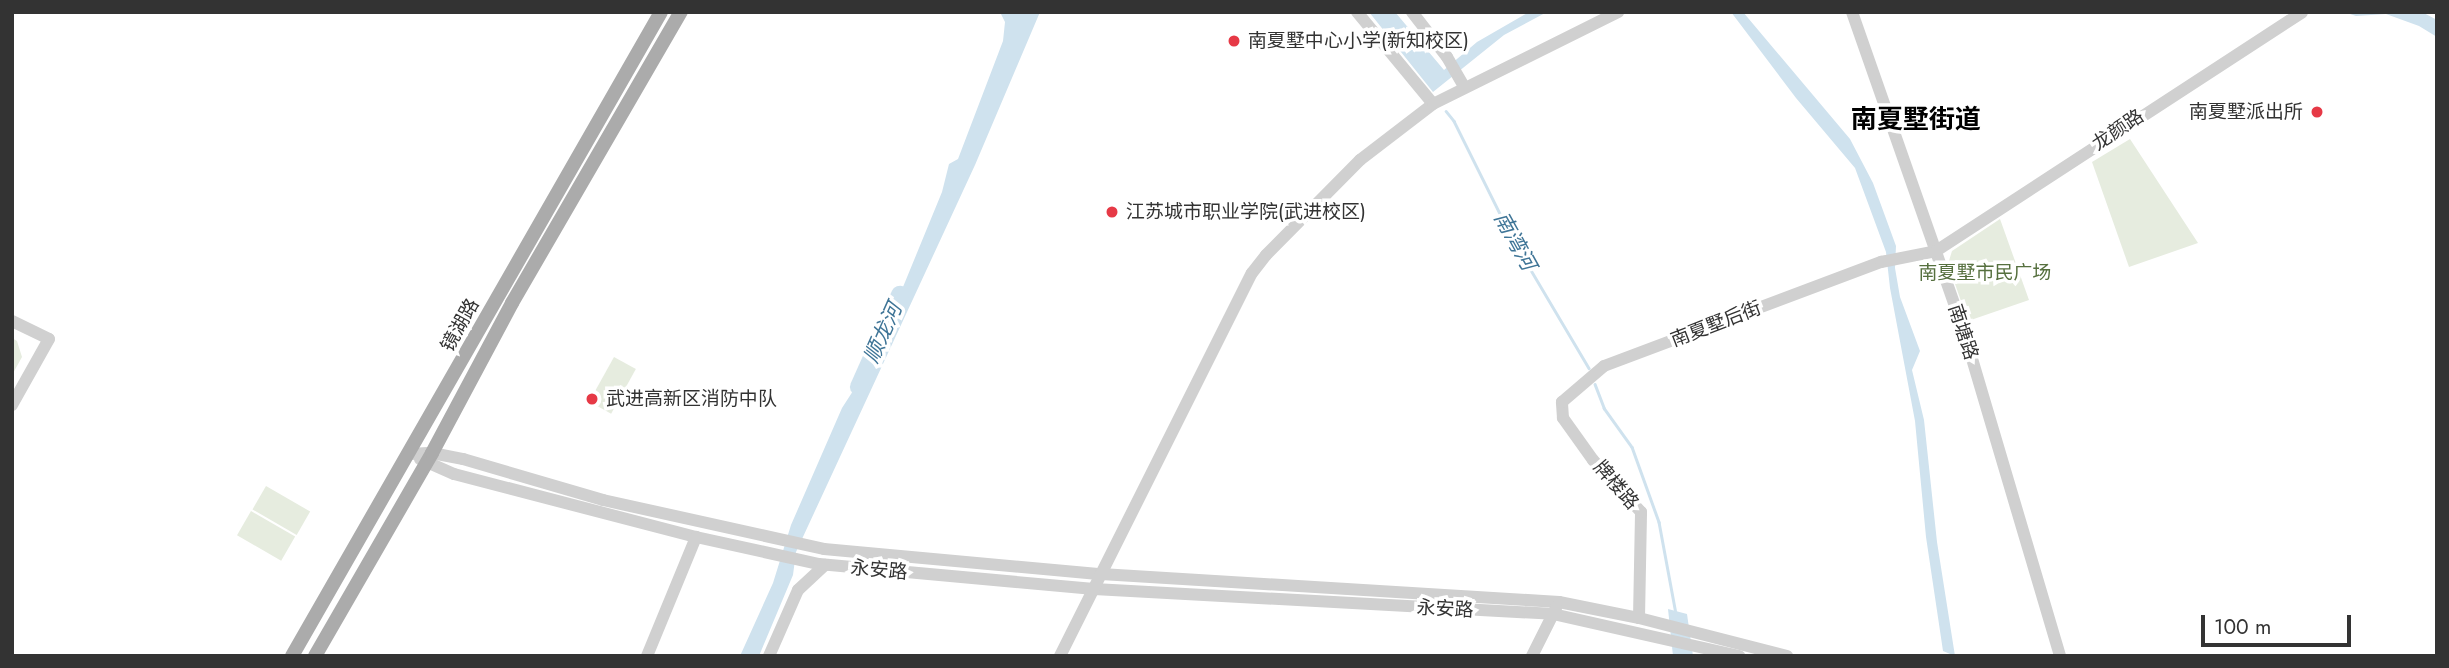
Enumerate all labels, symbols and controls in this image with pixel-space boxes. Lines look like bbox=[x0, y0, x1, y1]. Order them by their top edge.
place label: 南夏墅中心小学(新知校区) bbox=[1248, 30, 1469, 52]
marker: 南夏墅中心小学(新知校区) bbox=[1226, 33, 1242, 49]
place label: 南夏墅派出所 bbox=[2189, 101, 2303, 123]
district label: 南夏墅街道 bbox=[1851, 104, 1981, 136]
marker: 南夏墅派出所 bbox=[2309, 104, 2325, 120]
street label: 龙颜路 bbox=[2088, 105, 2148, 155]
place label: 江苏城市职业学院(武进校区) bbox=[1126, 201, 1366, 223]
marker: 江苏城市职业学院(武进校区) bbox=[1104, 204, 1120, 220]
water label: 南湾河 bbox=[1489, 207, 1541, 275]
park label: 南夏墅市民广场 bbox=[1919, 262, 2051, 284]
street label: 镜湖路 bbox=[436, 295, 484, 355]
street label: 南夏墅后街 bbox=[1668, 296, 1764, 352]
water label: 顺龙河 bbox=[859, 299, 907, 367]
street label: 南塘路 bbox=[1943, 301, 1983, 363]
place label: 武进高新区消防中队 bbox=[606, 388, 777, 410]
marker: 武进高新区消防中队 bbox=[584, 391, 600, 407]
street label: 牌楼路 bbox=[1589, 456, 1643, 514]
street label: 永安路 bbox=[850, 556, 908, 584]
street label: 永安路 bbox=[1416, 596, 1474, 622]
scale bar bbox=[2204, 602, 2354, 646]
text: 100 m bbox=[2214, 612, 2271, 642]

